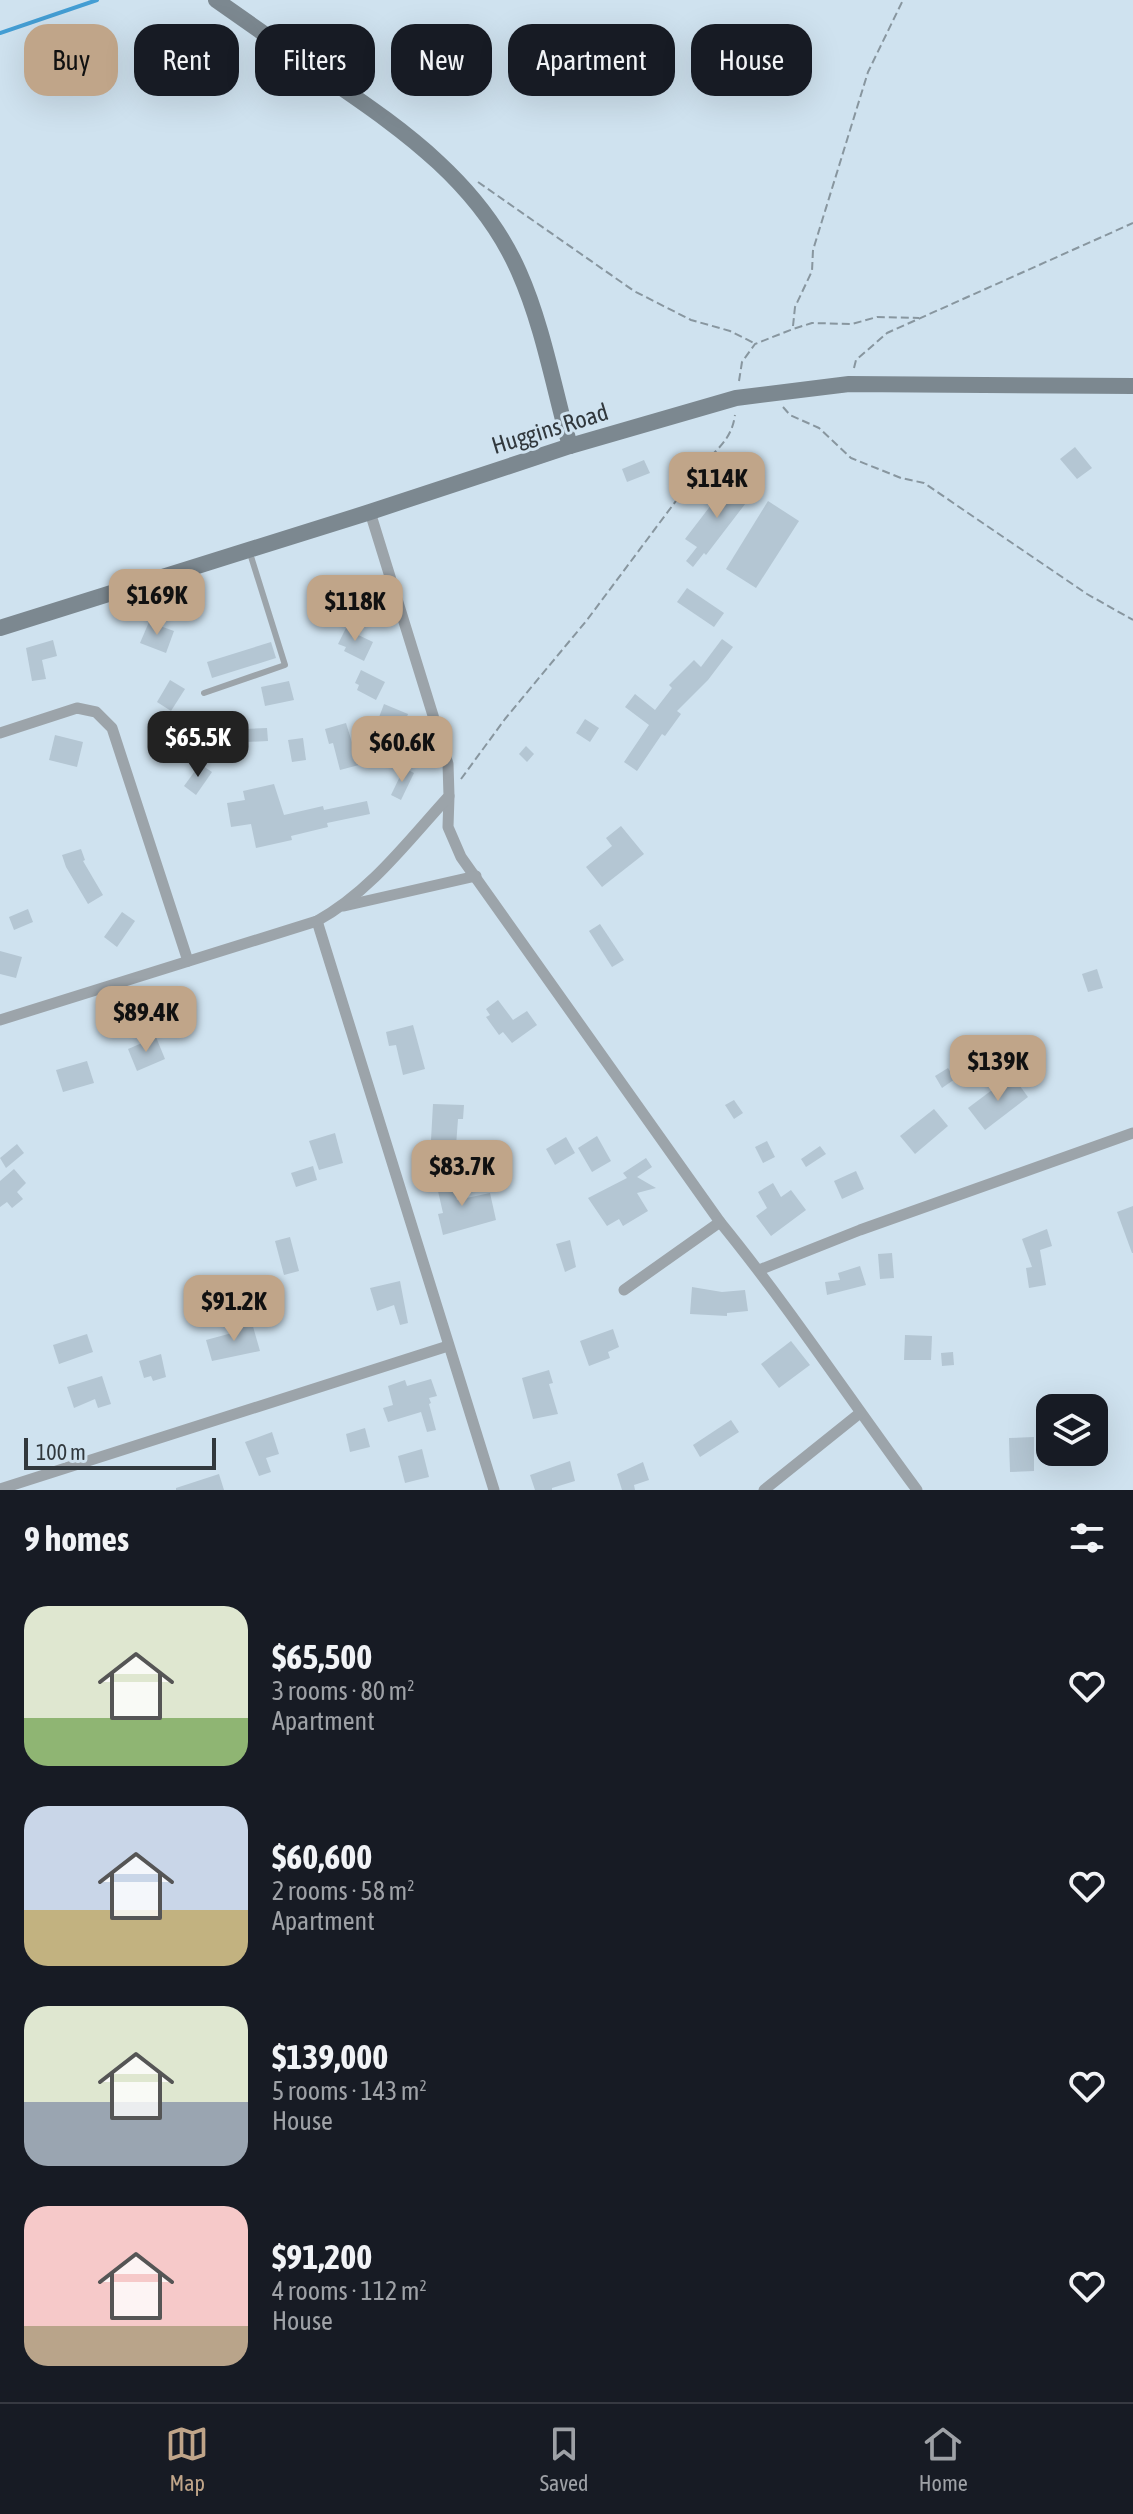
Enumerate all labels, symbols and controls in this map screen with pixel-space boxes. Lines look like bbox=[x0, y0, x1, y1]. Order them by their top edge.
chip: Buy bbox=[24, 24, 118, 96]
chip: Rent bbox=[134, 24, 239, 96]
chip: Filters bbox=[255, 24, 375, 96]
chip: New bbox=[391, 24, 492, 96]
chip: Apartment bbox=[508, 24, 675, 96]
chip: House bbox=[691, 24, 812, 96]
street label: Huggins Road bbox=[488, 398, 611, 459]
pin: $114K bbox=[661, 452, 773, 520]
text: $114K bbox=[687, 463, 747, 493]
pin: $169K bbox=[101, 569, 213, 637]
pin: $118K bbox=[299, 575, 411, 643]
text: $169K bbox=[127, 580, 187, 610]
text: $118K bbox=[325, 586, 385, 616]
pin: $65.5K bbox=[133, 711, 263, 779]
pin: $60.6K bbox=[337, 716, 467, 784]
text: $65.5K bbox=[166, 722, 230, 752]
text: $60.6K bbox=[370, 727, 434, 757]
pin: $89.4K bbox=[81, 986, 211, 1054]
text: $89.4K bbox=[114, 997, 178, 1027]
pin: $139K bbox=[942, 1035, 1054, 1103]
text: $139K bbox=[968, 1046, 1028, 1076]
pin: $83.7K bbox=[397, 1140, 527, 1208]
text: $83.7K bbox=[430, 1151, 494, 1181]
pin: $91.2K bbox=[169, 1275, 299, 1343]
text: $91.2K bbox=[202, 1286, 266, 1316]
map controls bbox=[1036, 1394, 1108, 1466]
button: layers bbox=[1036, 1394, 1108, 1466]
scale bar bbox=[24, 1434, 216, 1470]
text: 100 m bbox=[36, 1439, 86, 1465]
icon: filters bbox=[1065, 1516, 1109, 1560]
text: 9 homes bbox=[24, 1519, 129, 1558]
text: $65,500 bbox=[272, 1637, 372, 1676]
icon: home bbox=[88, 1638, 184, 1734]
icon: heart bbox=[1065, 1664, 1109, 1708]
text: 3 rooms · 80 m² bbox=[272, 1676, 414, 1706]
text: Apartment bbox=[272, 1706, 375, 1736]
text: $60,600 bbox=[272, 1837, 372, 1876]
icon: home bbox=[88, 1838, 184, 1934]
icon: heart bbox=[1065, 1864, 1109, 1908]
text: 2 rooms · 58 m² bbox=[272, 1876, 414, 1906]
text: Apartment bbox=[272, 1906, 375, 1936]
text: $139,000 bbox=[272, 2037, 388, 2076]
icon: home bbox=[88, 2038, 184, 2134]
icon: heart bbox=[1065, 2064, 1109, 2108]
text: 5 rooms · 143 m² bbox=[272, 2076, 427, 2106]
text: House bbox=[272, 2106, 333, 2136]
text: $91,200 bbox=[272, 2237, 372, 2276]
icon: home bbox=[88, 2238, 184, 2334]
icon: heart bbox=[1065, 2264, 1109, 2308]
text: 4 rooms · 112 m² bbox=[272, 2276, 427, 2306]
text: House bbox=[272, 2306, 333, 2336]
tab: Map bbox=[165, 2422, 209, 2496]
tab: Saved bbox=[540, 2422, 588, 2496]
tab: Home bbox=[919, 2422, 968, 2496]

